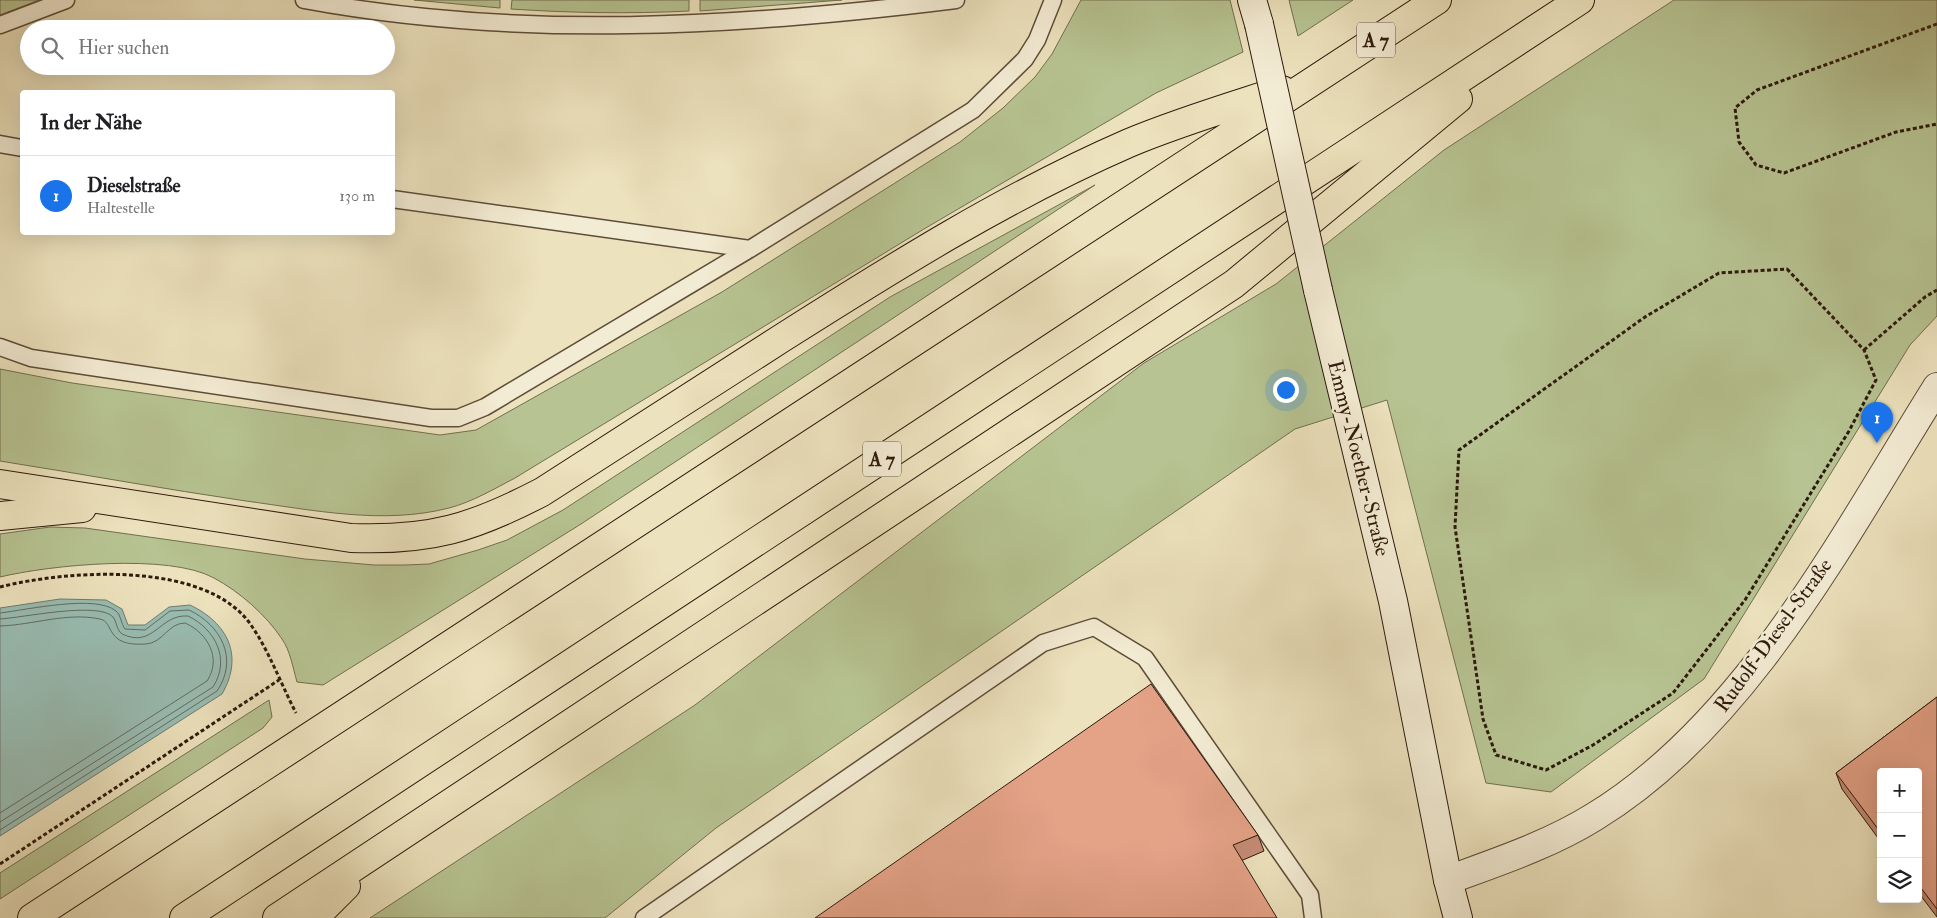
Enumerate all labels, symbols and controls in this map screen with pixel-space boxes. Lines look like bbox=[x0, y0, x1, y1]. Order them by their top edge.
search box bbox=[20, 20, 395, 75]
road number: A 7 bbox=[1357, 22, 1395, 58]
icon: search bbox=[38, 34, 66, 62]
text: Hier suchen bbox=[78, 36, 169, 60]
text: In der Nähe bbox=[40, 109, 142, 136]
text: Dieselstraße bbox=[87, 174, 180, 198]
text: 1 bbox=[53, 186, 59, 206]
text: 130 m bbox=[339, 186, 375, 206]
text: Haltestelle bbox=[87, 198, 155, 218]
street label: Emmy-Noether-Straße bbox=[1321, 357, 1396, 559]
your location bbox=[1273, 377, 1299, 403]
pin: 1 bbox=[1861, 402, 1893, 443]
road number: A 7 bbox=[863, 442, 901, 476]
street label: Rudolf-Diesel-Straße bbox=[1708, 553, 1838, 718]
map controls bbox=[1877, 768, 1922, 903]
button: + bbox=[1877, 768, 1922, 813]
button: − bbox=[1877, 813, 1922, 858]
button: layers bbox=[1877, 858, 1922, 903]

